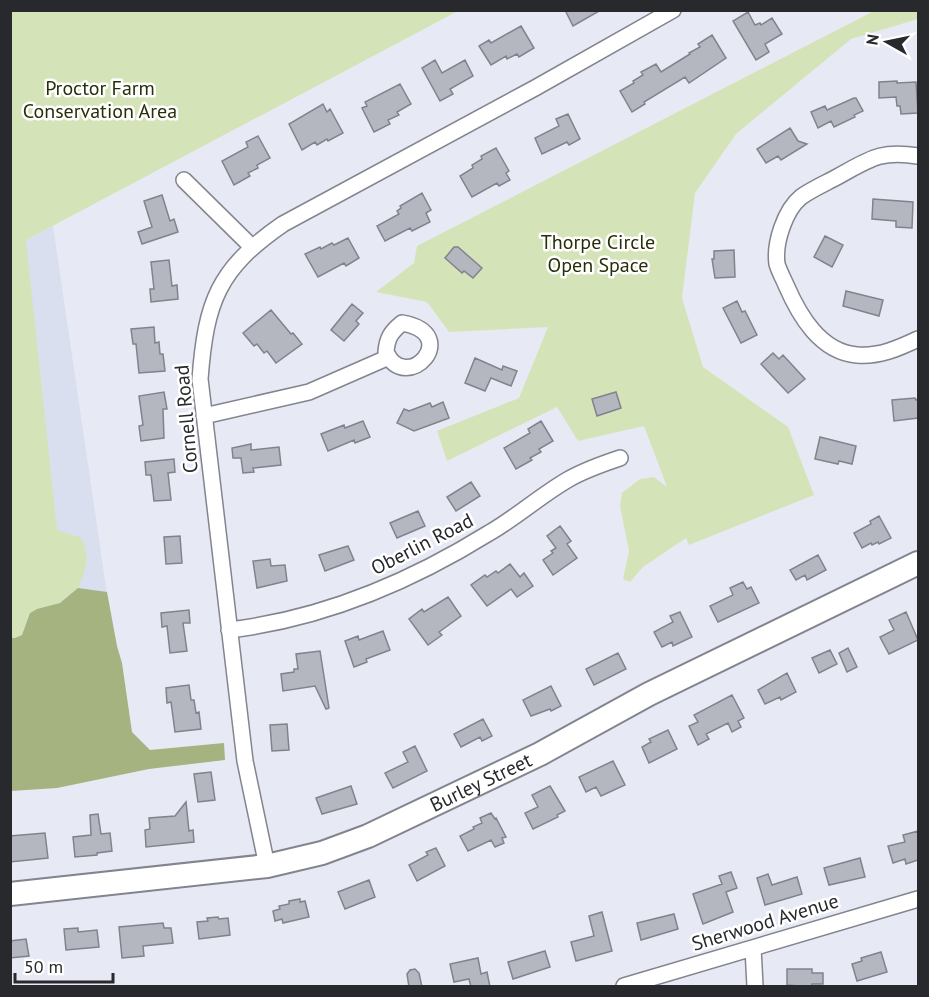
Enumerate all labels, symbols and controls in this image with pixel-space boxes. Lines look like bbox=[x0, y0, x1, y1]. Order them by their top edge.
north arrow bbox=[857, 12, 917, 72]
text: N bbox=[861, 33, 883, 46]
park label: Proctor Farm Conservation Area bbox=[23, 75, 177, 124]
park label: Thorpe Circle Open Space bbox=[541, 229, 655, 278]
street label: Cornell Road bbox=[168, 364, 204, 474]
street label: Oberlin Road bbox=[367, 507, 477, 581]
street label: Burley Street bbox=[426, 747, 536, 818]
street label: Sherwood Avenue bbox=[688, 887, 842, 957]
scale bar bbox=[15, 946, 112, 984]
text: 50 m bbox=[24, 955, 63, 978]

